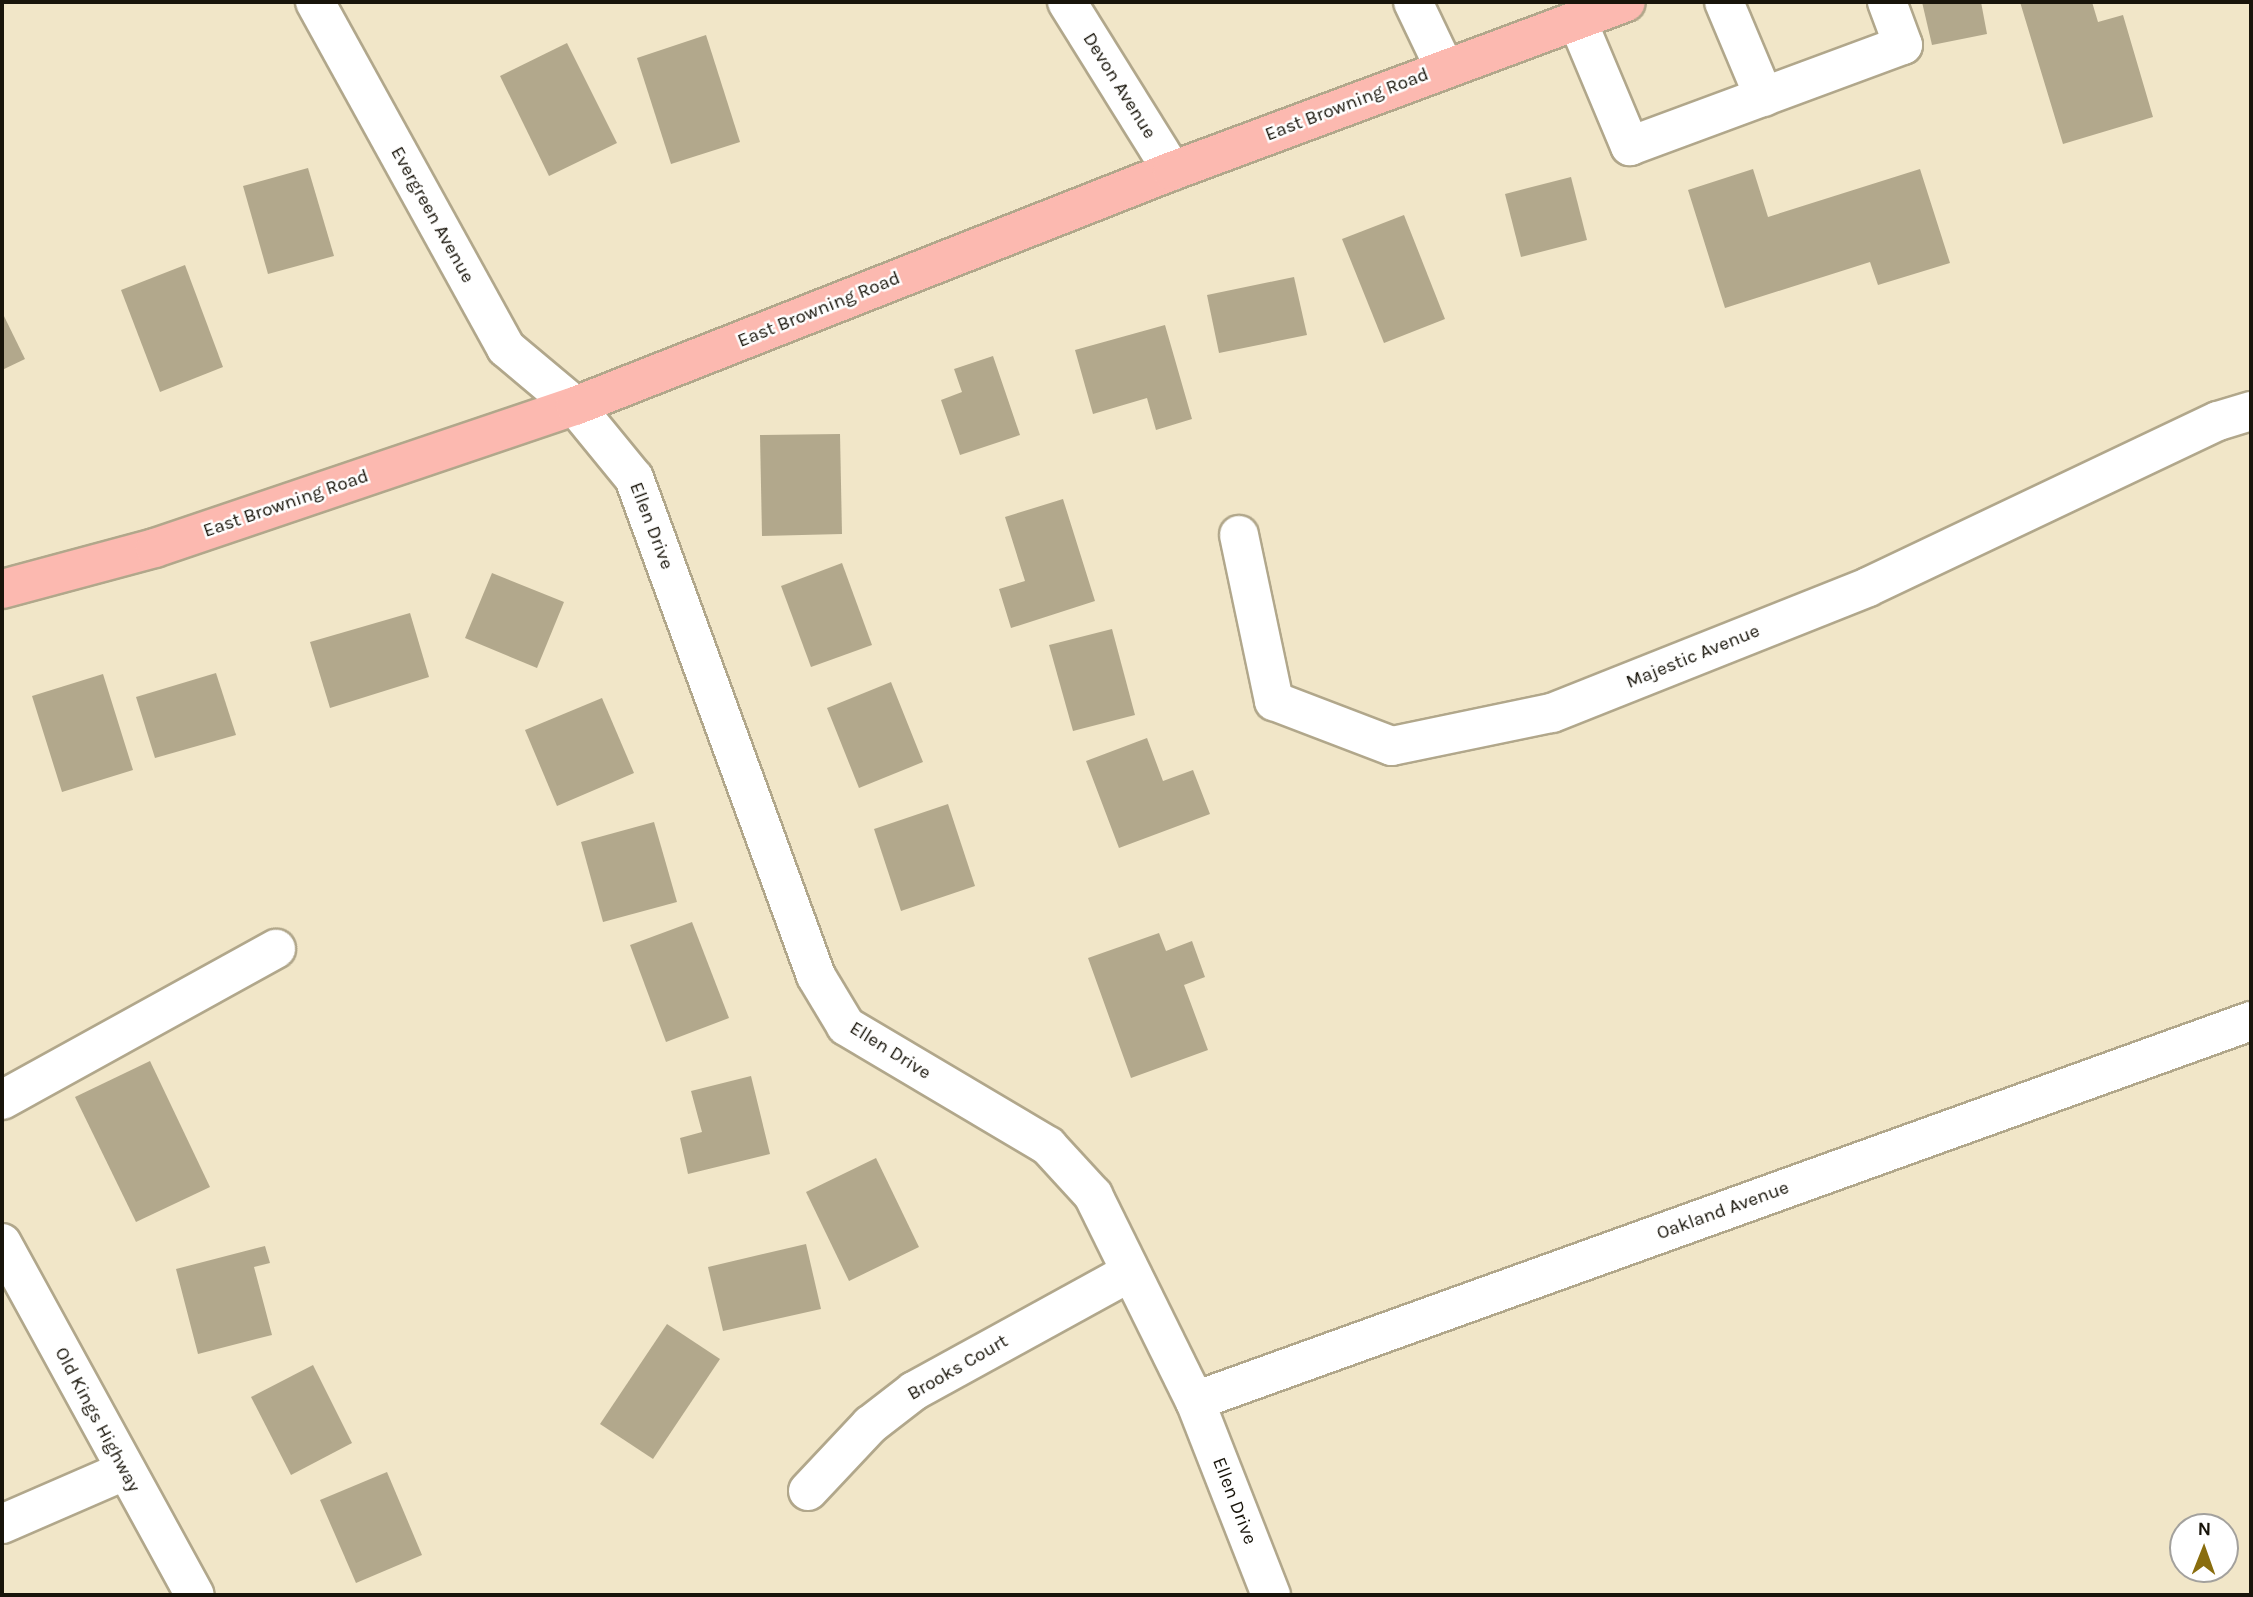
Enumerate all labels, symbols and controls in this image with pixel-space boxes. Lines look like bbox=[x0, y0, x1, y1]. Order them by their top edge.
street label: Devon Avenue bbox=[1077, 29, 1161, 143]
street label: East Browning Road bbox=[1262, 63, 1432, 147]
street label: Evergreen Avenue bbox=[385, 143, 479, 287]
street label: East Browning Road bbox=[734, 267, 904, 353]
street label: East Browning Road bbox=[200, 465, 372, 543]
street label: Ellen Drive bbox=[624, 479, 678, 573]
street label: Majestic Avenue bbox=[1623, 620, 1763, 694]
street label: Ellen Drive bbox=[845, 1017, 935, 1085]
street label: Oakland Avenue bbox=[1654, 1177, 1792, 1245]
street label: Brooks Court bbox=[904, 1330, 1012, 1406]
street label: Old Kings Highway bbox=[49, 1344, 145, 1496]
street label: Ellen Drive bbox=[1207, 1454, 1261, 1548]
north arrow bbox=[2169, 1513, 2239, 1583]
text: N bbox=[2197, 1518, 2211, 1540]

